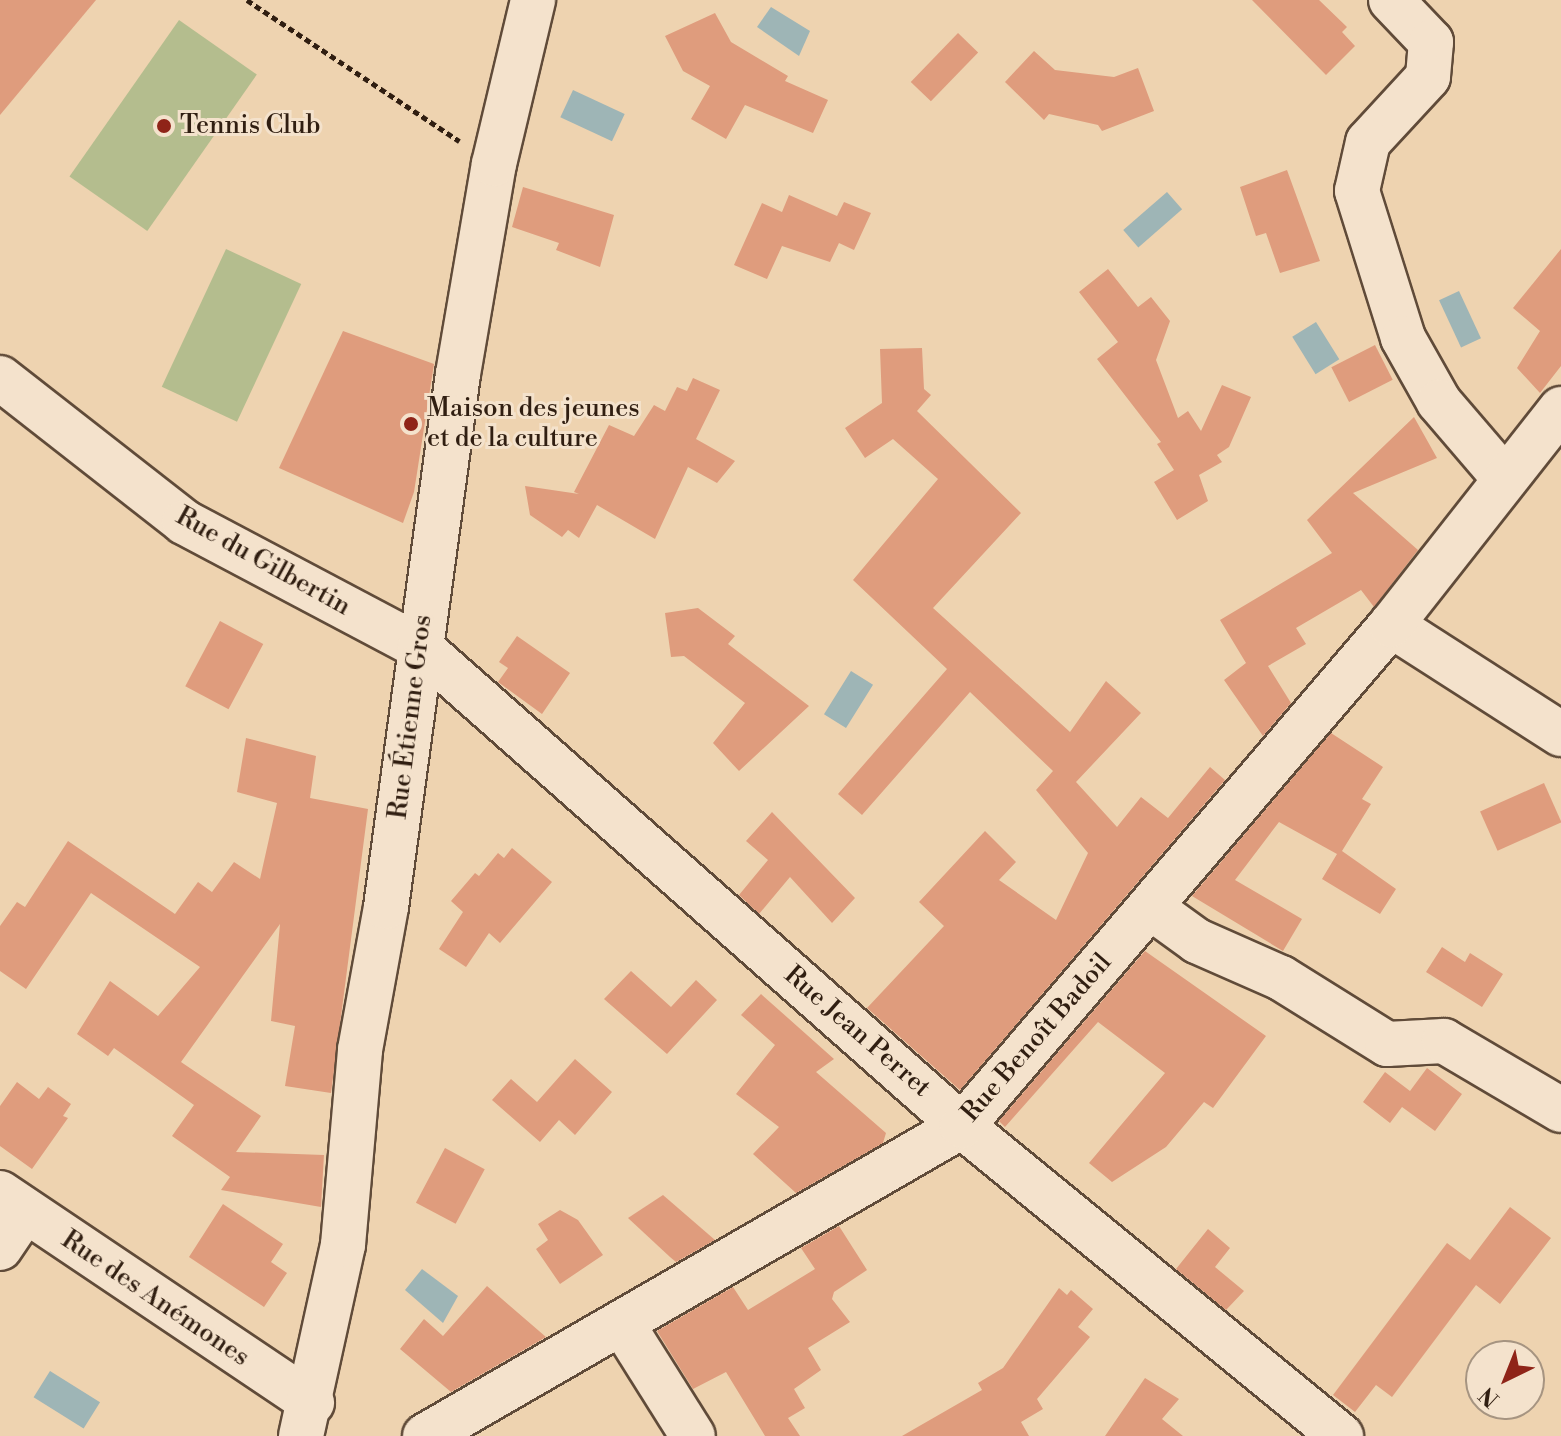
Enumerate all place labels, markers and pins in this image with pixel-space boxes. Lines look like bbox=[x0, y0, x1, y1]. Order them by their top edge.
place label: Tennis Club bbox=[180, 110, 321, 142]
marker: Tennis Club bbox=[155, 117, 173, 135]
place label: Maison des jeunes et de la culture bbox=[427, 393, 640, 454]
marker: Maison des jeunes et de la culture bbox=[402, 415, 420, 433]

